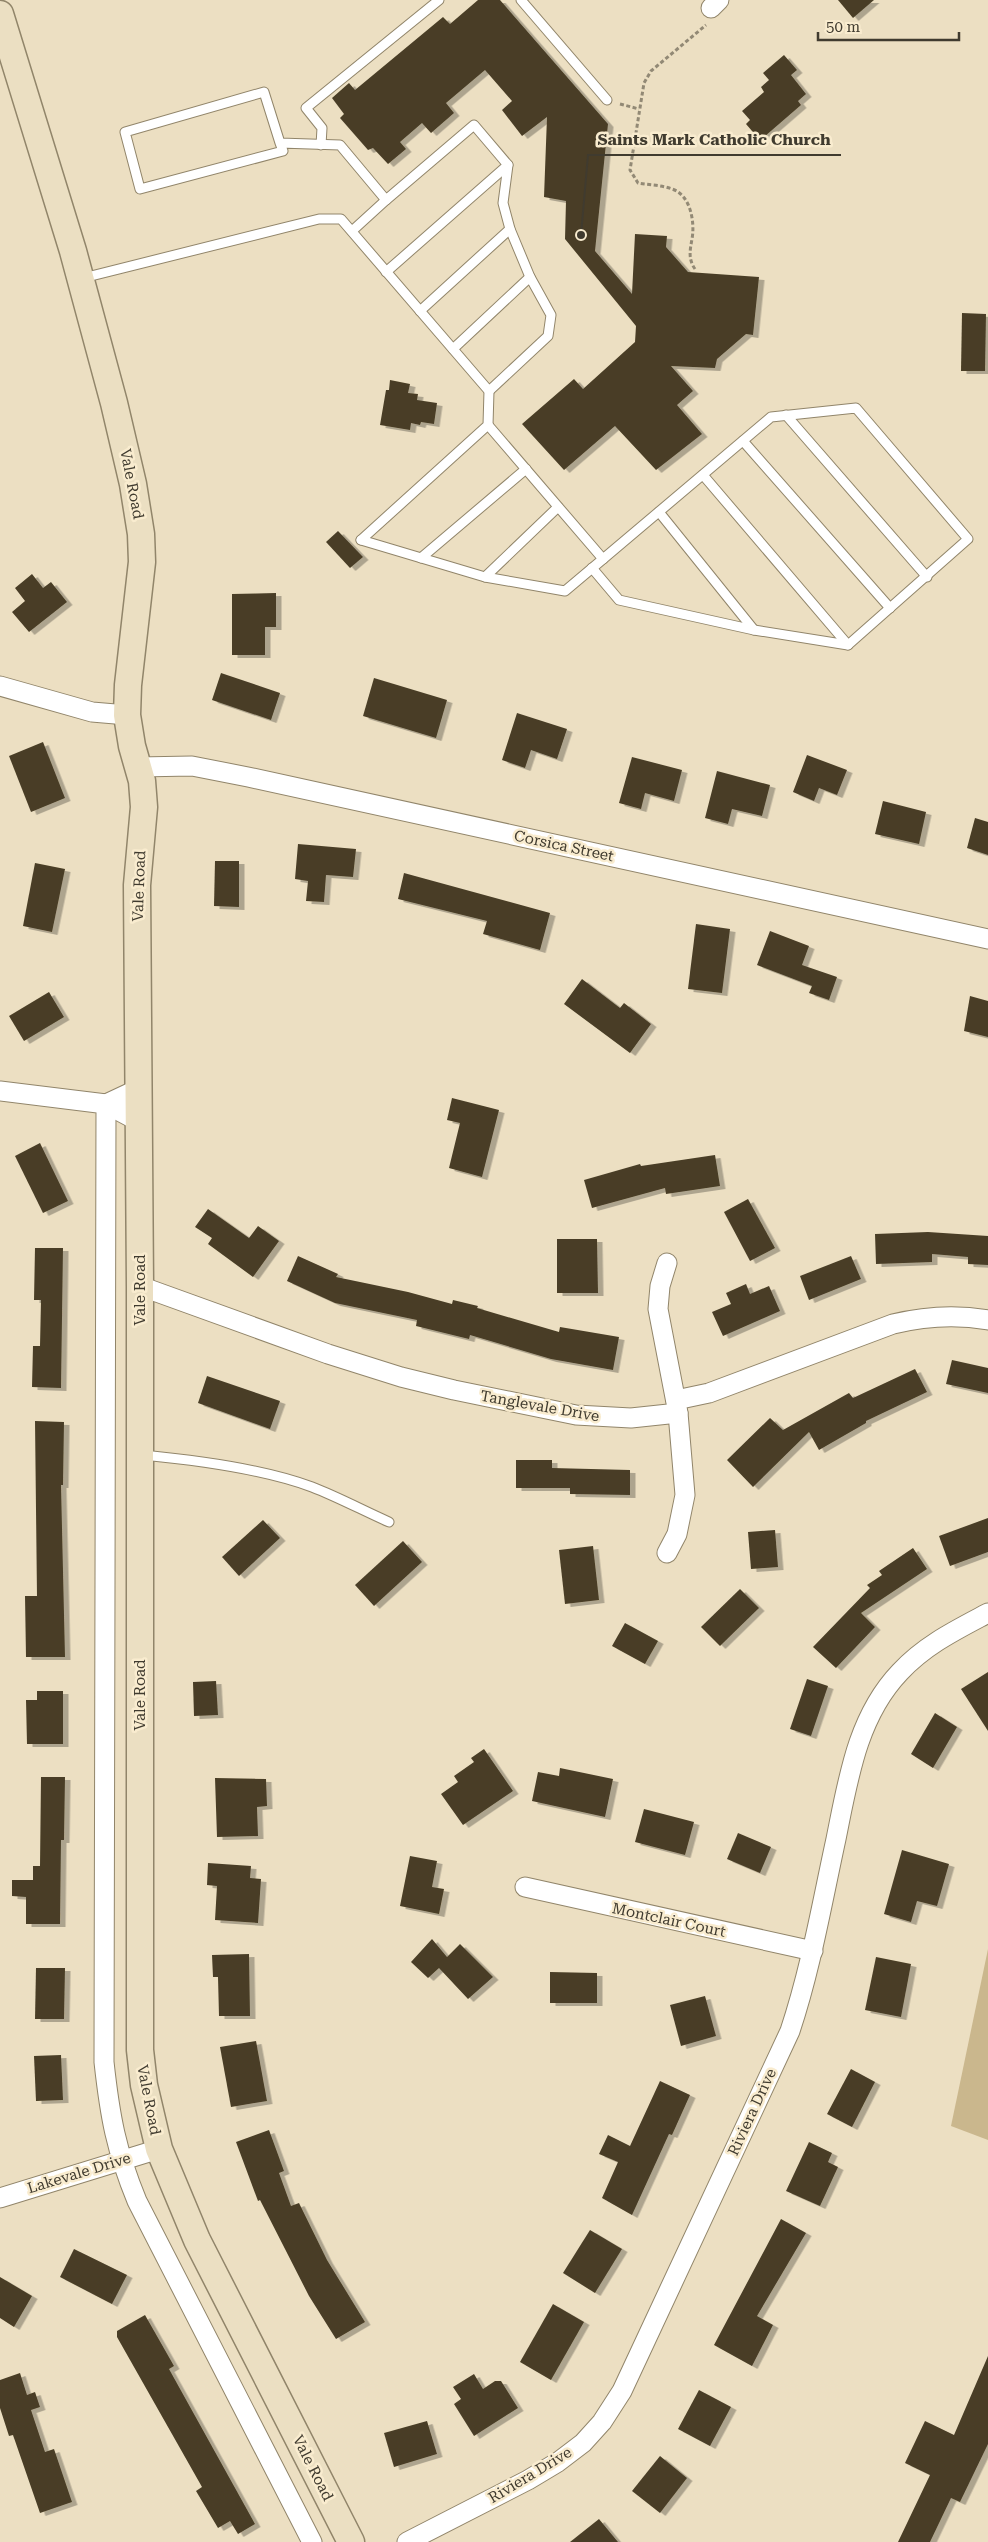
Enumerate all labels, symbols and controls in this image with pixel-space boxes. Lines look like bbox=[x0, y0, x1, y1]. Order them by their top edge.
scale bar bbox=[818, 10, 959, 42]
text: 50 m bbox=[826, 18, 861, 36]
callout: Saints Mark Catholic Church bbox=[588, 124, 841, 155]
text: Saints Mark Catholic Church bbox=[597, 130, 831, 149]
street label: Vale Road bbox=[116, 447, 148, 521]
street label: Corsica Street bbox=[513, 827, 616, 865]
street label: Vale Road bbox=[129, 850, 149, 922]
street label: Vale Road bbox=[131, 1254, 149, 1326]
street label: Tanglevale Drive bbox=[479, 1387, 601, 1425]
street label: Vale Road bbox=[131, 1659, 149, 1731]
street label: Montclair Court bbox=[611, 1899, 728, 1941]
street label: Vale Road bbox=[133, 2063, 165, 2137]
street label: Riviera Drive bbox=[724, 2066, 780, 2158]
street label: Lakevale Drive bbox=[25, 2149, 133, 2197]
street label: Vale Road bbox=[289, 2432, 337, 2504]
street label: Riviera Drive bbox=[485, 2443, 575, 2507]

